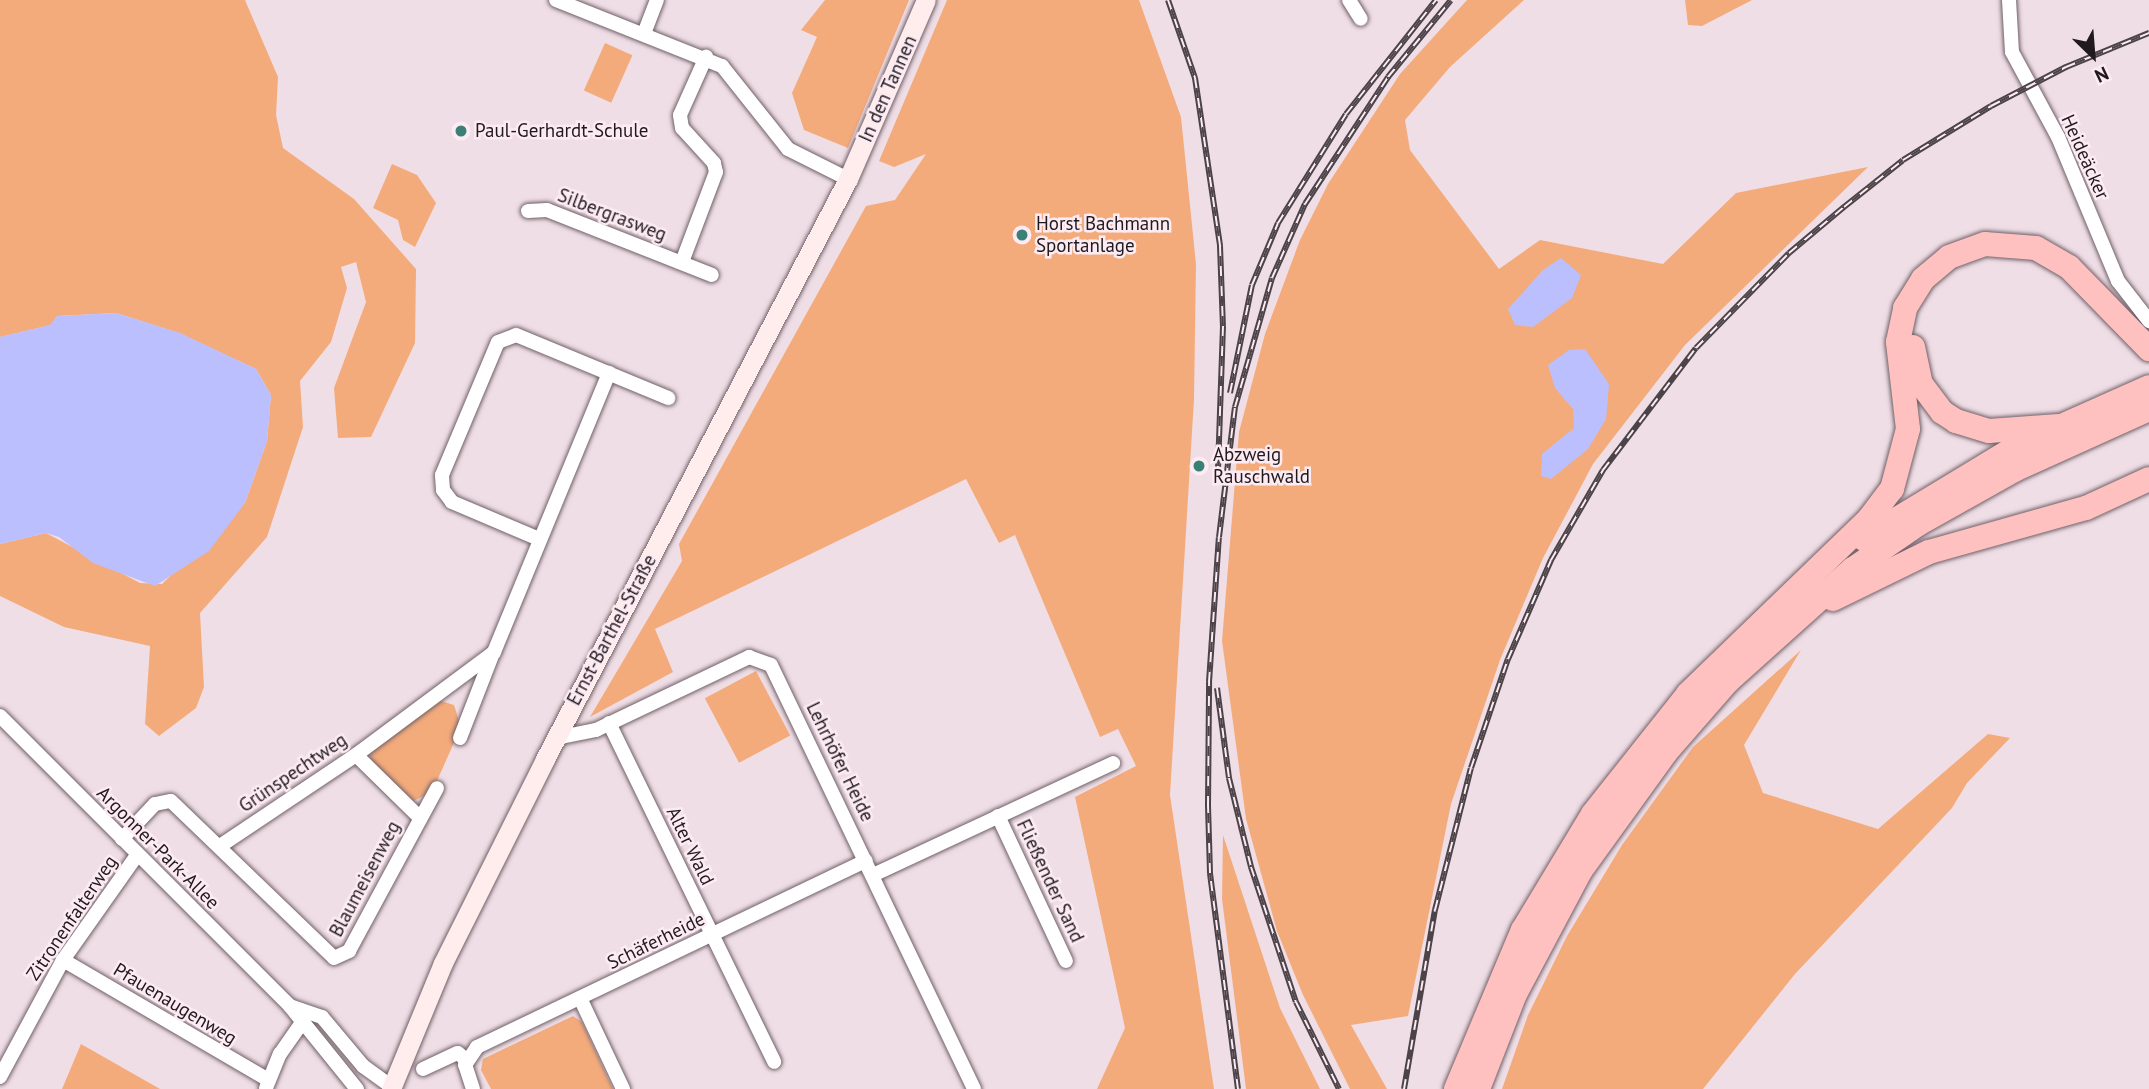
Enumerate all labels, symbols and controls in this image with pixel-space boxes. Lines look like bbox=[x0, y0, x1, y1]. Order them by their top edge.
north arrow bbox=[2058, 21, 2128, 91]
street label: In den Tannen bbox=[854, 32, 922, 146]
text: N bbox=[2091, 62, 2113, 89]
street label: Heideäcker bbox=[2056, 111, 2114, 203]
place label: Paul-Gerhardt-Schule bbox=[475, 120, 648, 142]
marker: Paul-Gerhardt-Schule bbox=[453, 123, 469, 139]
street label: Silbergrasweg bbox=[554, 184, 670, 246]
place label: Horst Bachmann Sportanlage bbox=[1036, 213, 1170, 257]
marker: Horst Bachmann Sportanlage bbox=[1014, 227, 1030, 243]
place label: Abzweig Rauschwald bbox=[1213, 444, 1310, 488]
marker: Abzweig Rauschwald bbox=[1191, 458, 1207, 474]
street label: Ernst-Barthel-Straße bbox=[563, 551, 661, 709]
street label: Lehrhöfer Heide bbox=[801, 699, 879, 825]
street label: Grünspechtweg bbox=[235, 729, 351, 817]
street label: Argonner-Park-Allee bbox=[92, 782, 224, 914]
street label: Alter Wald bbox=[661, 803, 719, 889]
street label: Fließender Sand bbox=[1012, 816, 1088, 946]
street label: Blaumeisenweg bbox=[325, 817, 405, 941]
street label: Zitronenfalterweg bbox=[22, 851, 122, 985]
street label: Schäferheide bbox=[604, 908, 708, 974]
street label: Pfauenaugenweg bbox=[109, 958, 241, 1050]

